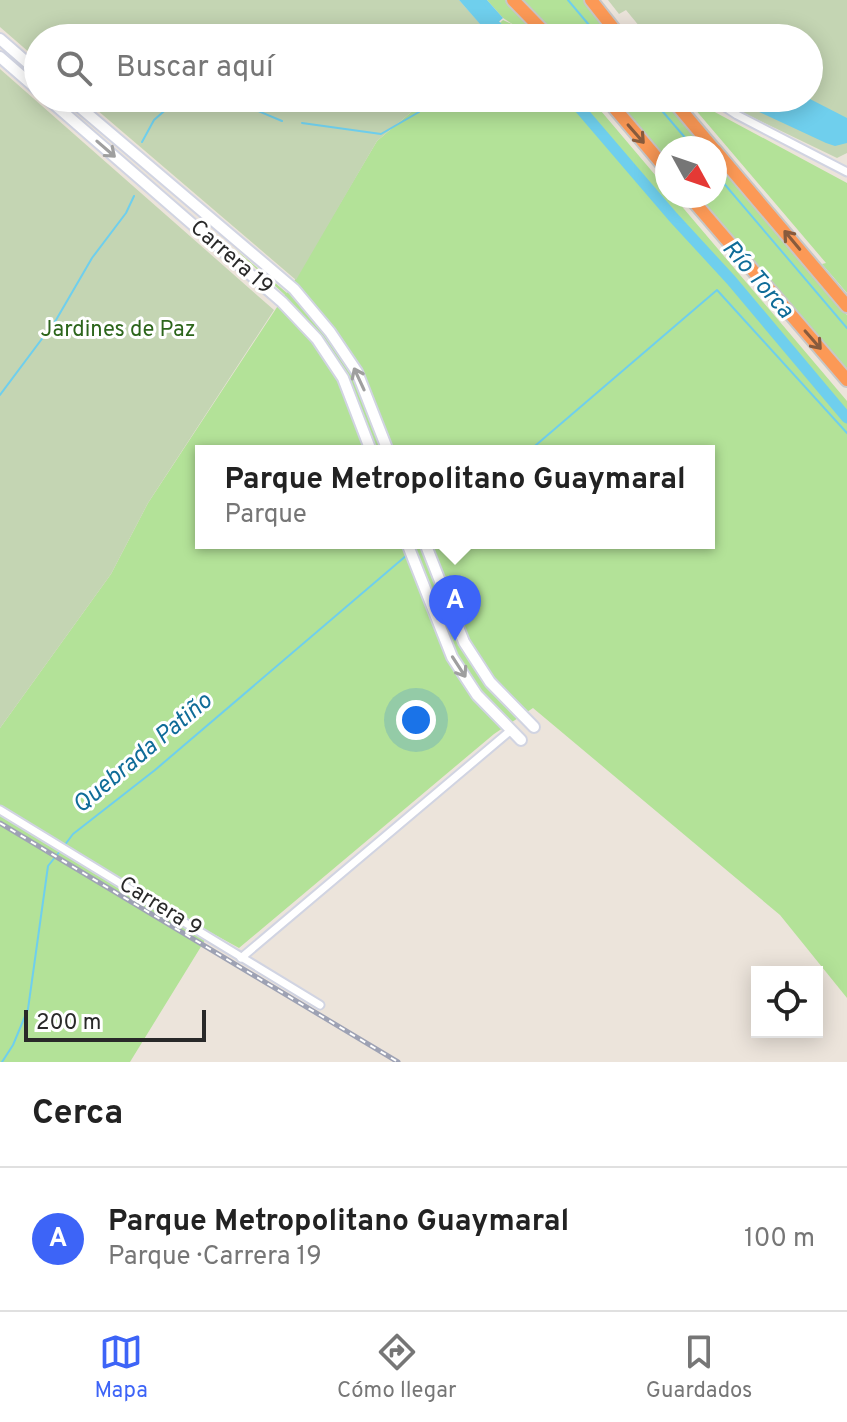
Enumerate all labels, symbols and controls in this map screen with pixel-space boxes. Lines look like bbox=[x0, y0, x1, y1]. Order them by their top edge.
search box bbox=[24, 24, 823, 112]
icon: search bbox=[52, 46, 96, 90]
text: Buscar aquí bbox=[116, 50, 274, 87]
one-way arrow bbox=[627, 123, 645, 143]
north arrow bbox=[655, 136, 727, 208]
one-way arrow bbox=[95, 140, 115, 158]
street label: Carrera 19 bbox=[184, 215, 278, 301]
one-way arrow bbox=[783, 231, 801, 251]
water label: Río Torca bbox=[715, 235, 800, 326]
park label: Jardines de Paz bbox=[40, 317, 196, 344]
one-way arrow bbox=[804, 330, 822, 350]
one-way arrow bbox=[351, 367, 366, 391]
popup bbox=[195, 445, 715, 549]
text: Parque Metropolitano Guaymaral bbox=[224, 462, 686, 499]
text: Parque bbox=[224, 499, 307, 532]
pin: A bbox=[429, 575, 481, 641]
one-way arrow bbox=[450, 655, 467, 677]
water label: Quebrada Patiño bbox=[67, 687, 219, 821]
your location bbox=[396, 700, 436, 740]
street label: Carrera 9 bbox=[114, 871, 206, 943]
map controls bbox=[751, 966, 823, 1038]
button: locate bbox=[751, 966, 823, 1038]
scale bar bbox=[24, 1006, 206, 1042]
text: 200 m bbox=[36, 1010, 101, 1037]
text: Cerca bbox=[32, 1093, 123, 1136]
text: Parque Metropolitano Guaymaral bbox=[108, 1204, 569, 1241]
text: A bbox=[49, 1223, 67, 1256]
text: 100 m bbox=[744, 1223, 815, 1256]
text: Parque · Carrera 19 bbox=[108, 1241, 322, 1274]
tab: Mapa bbox=[95, 1330, 148, 1405]
tab: Cómo llegar bbox=[337, 1330, 457, 1405]
tab: Guardados bbox=[646, 1330, 752, 1405]

